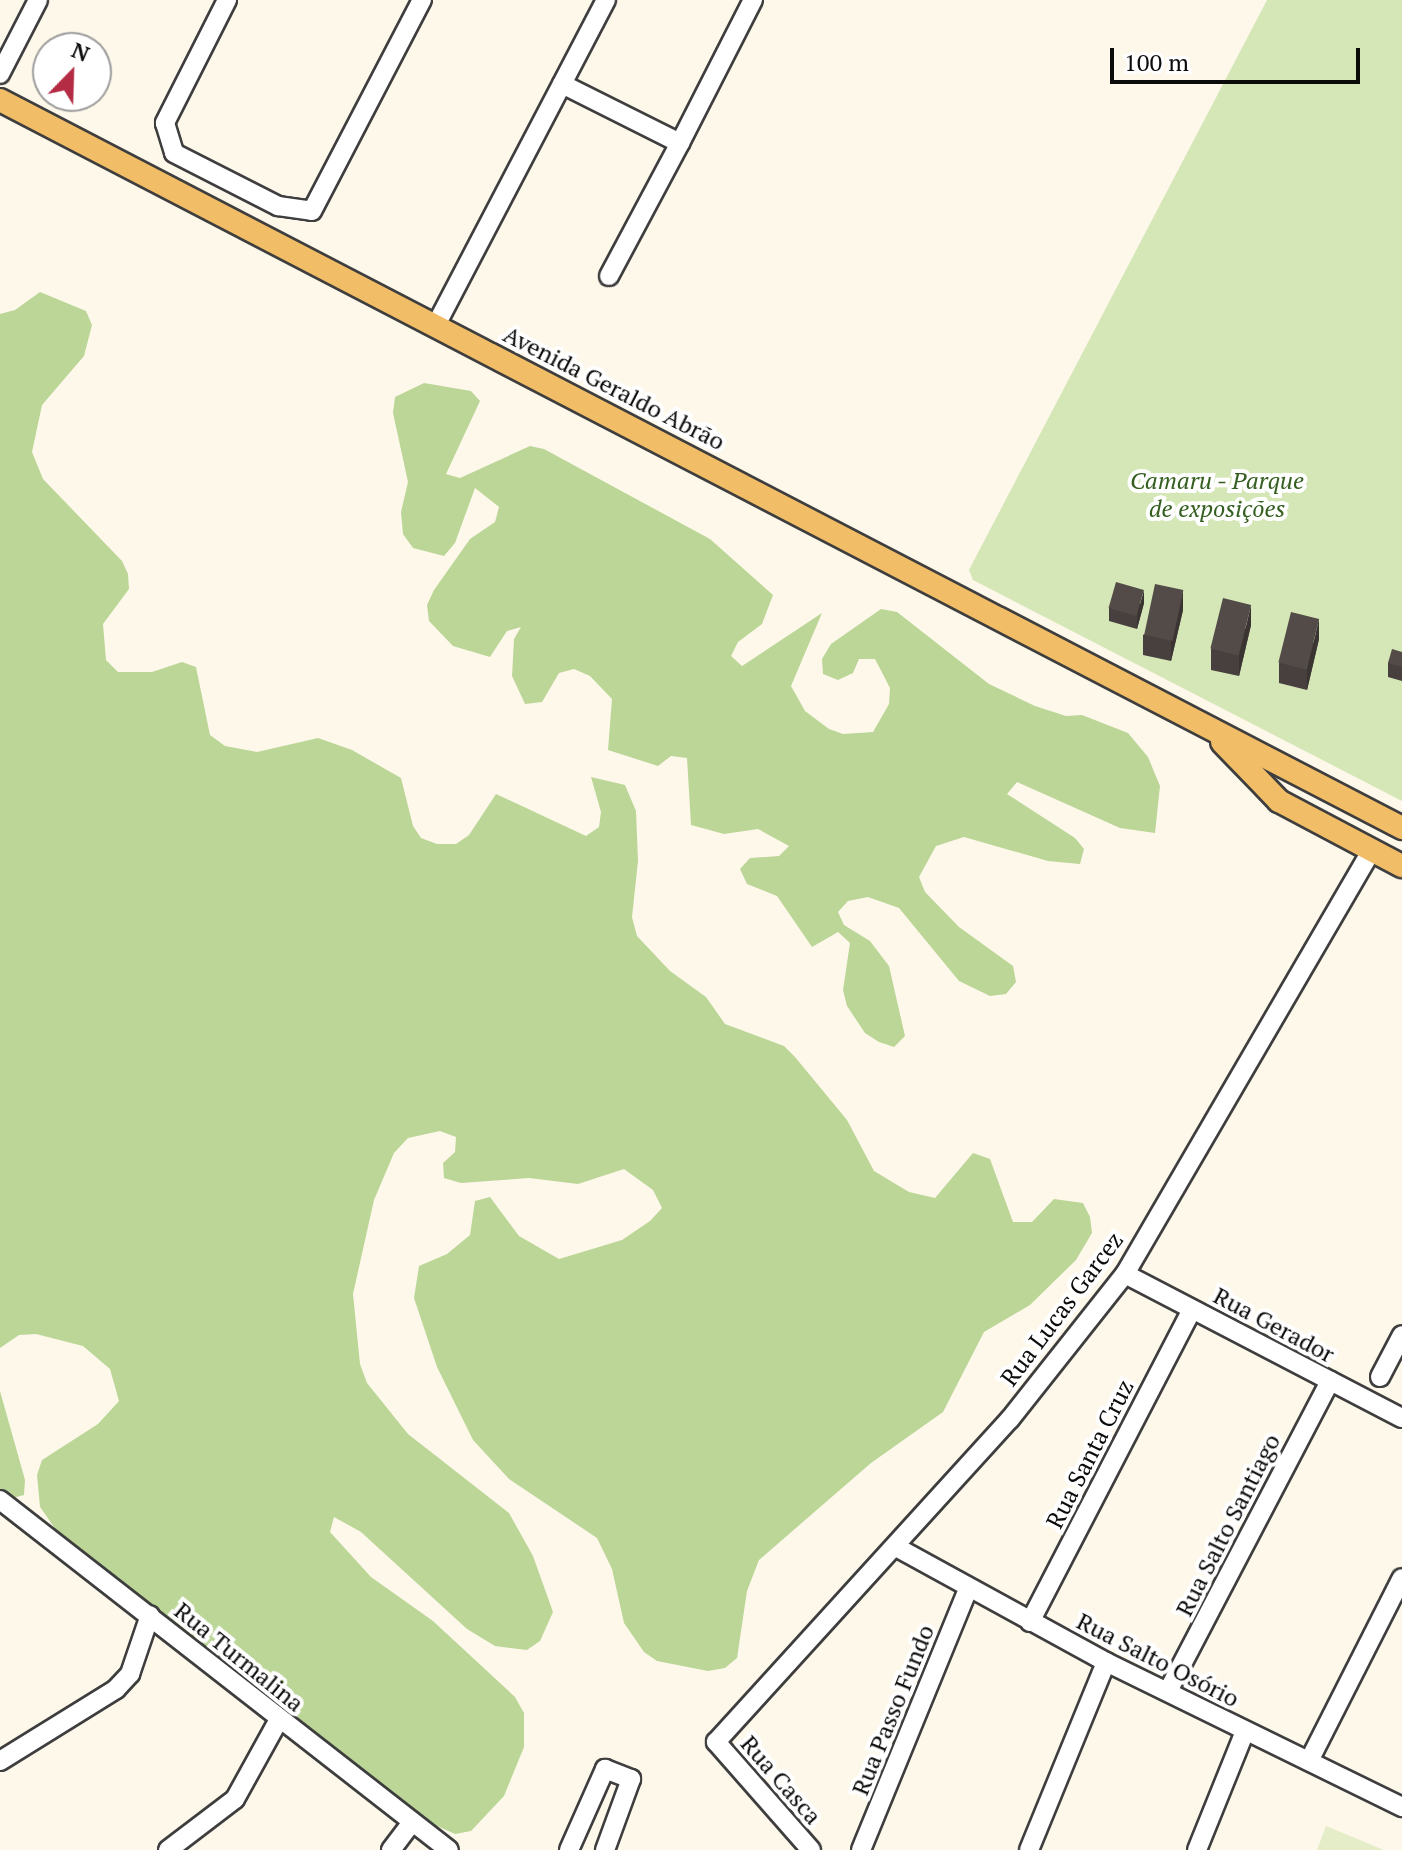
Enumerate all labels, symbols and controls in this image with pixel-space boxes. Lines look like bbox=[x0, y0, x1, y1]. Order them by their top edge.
north arrow bbox=[32, 32, 112, 112]
scale bar bbox=[1114, 32, 1364, 82]
text: N bbox=[67, 35, 94, 68]
text: 100 m bbox=[1124, 46, 1189, 78]
street label: Avenida Geraldo Abrão bbox=[498, 320, 730, 456]
park label: Camaru - Parque de exposições bbox=[1129, 467, 1305, 523]
street label: Rua Lucas Garcez bbox=[995, 1226, 1129, 1392]
street label: Rua Gerador bbox=[1209, 1281, 1339, 1369]
street label: Rua Santa Cruz bbox=[1040, 1375, 1140, 1533]
street label: Rua Salto Santiago bbox=[1170, 1429, 1286, 1621]
street label: Rua Turmalina bbox=[169, 1596, 309, 1718]
street label: Rua Salto Osório bbox=[1072, 1607, 1244, 1713]
street label: Rua Passo Fundo bbox=[846, 1621, 940, 1799]
street label: Rua Casca bbox=[735, 1730, 827, 1830]

